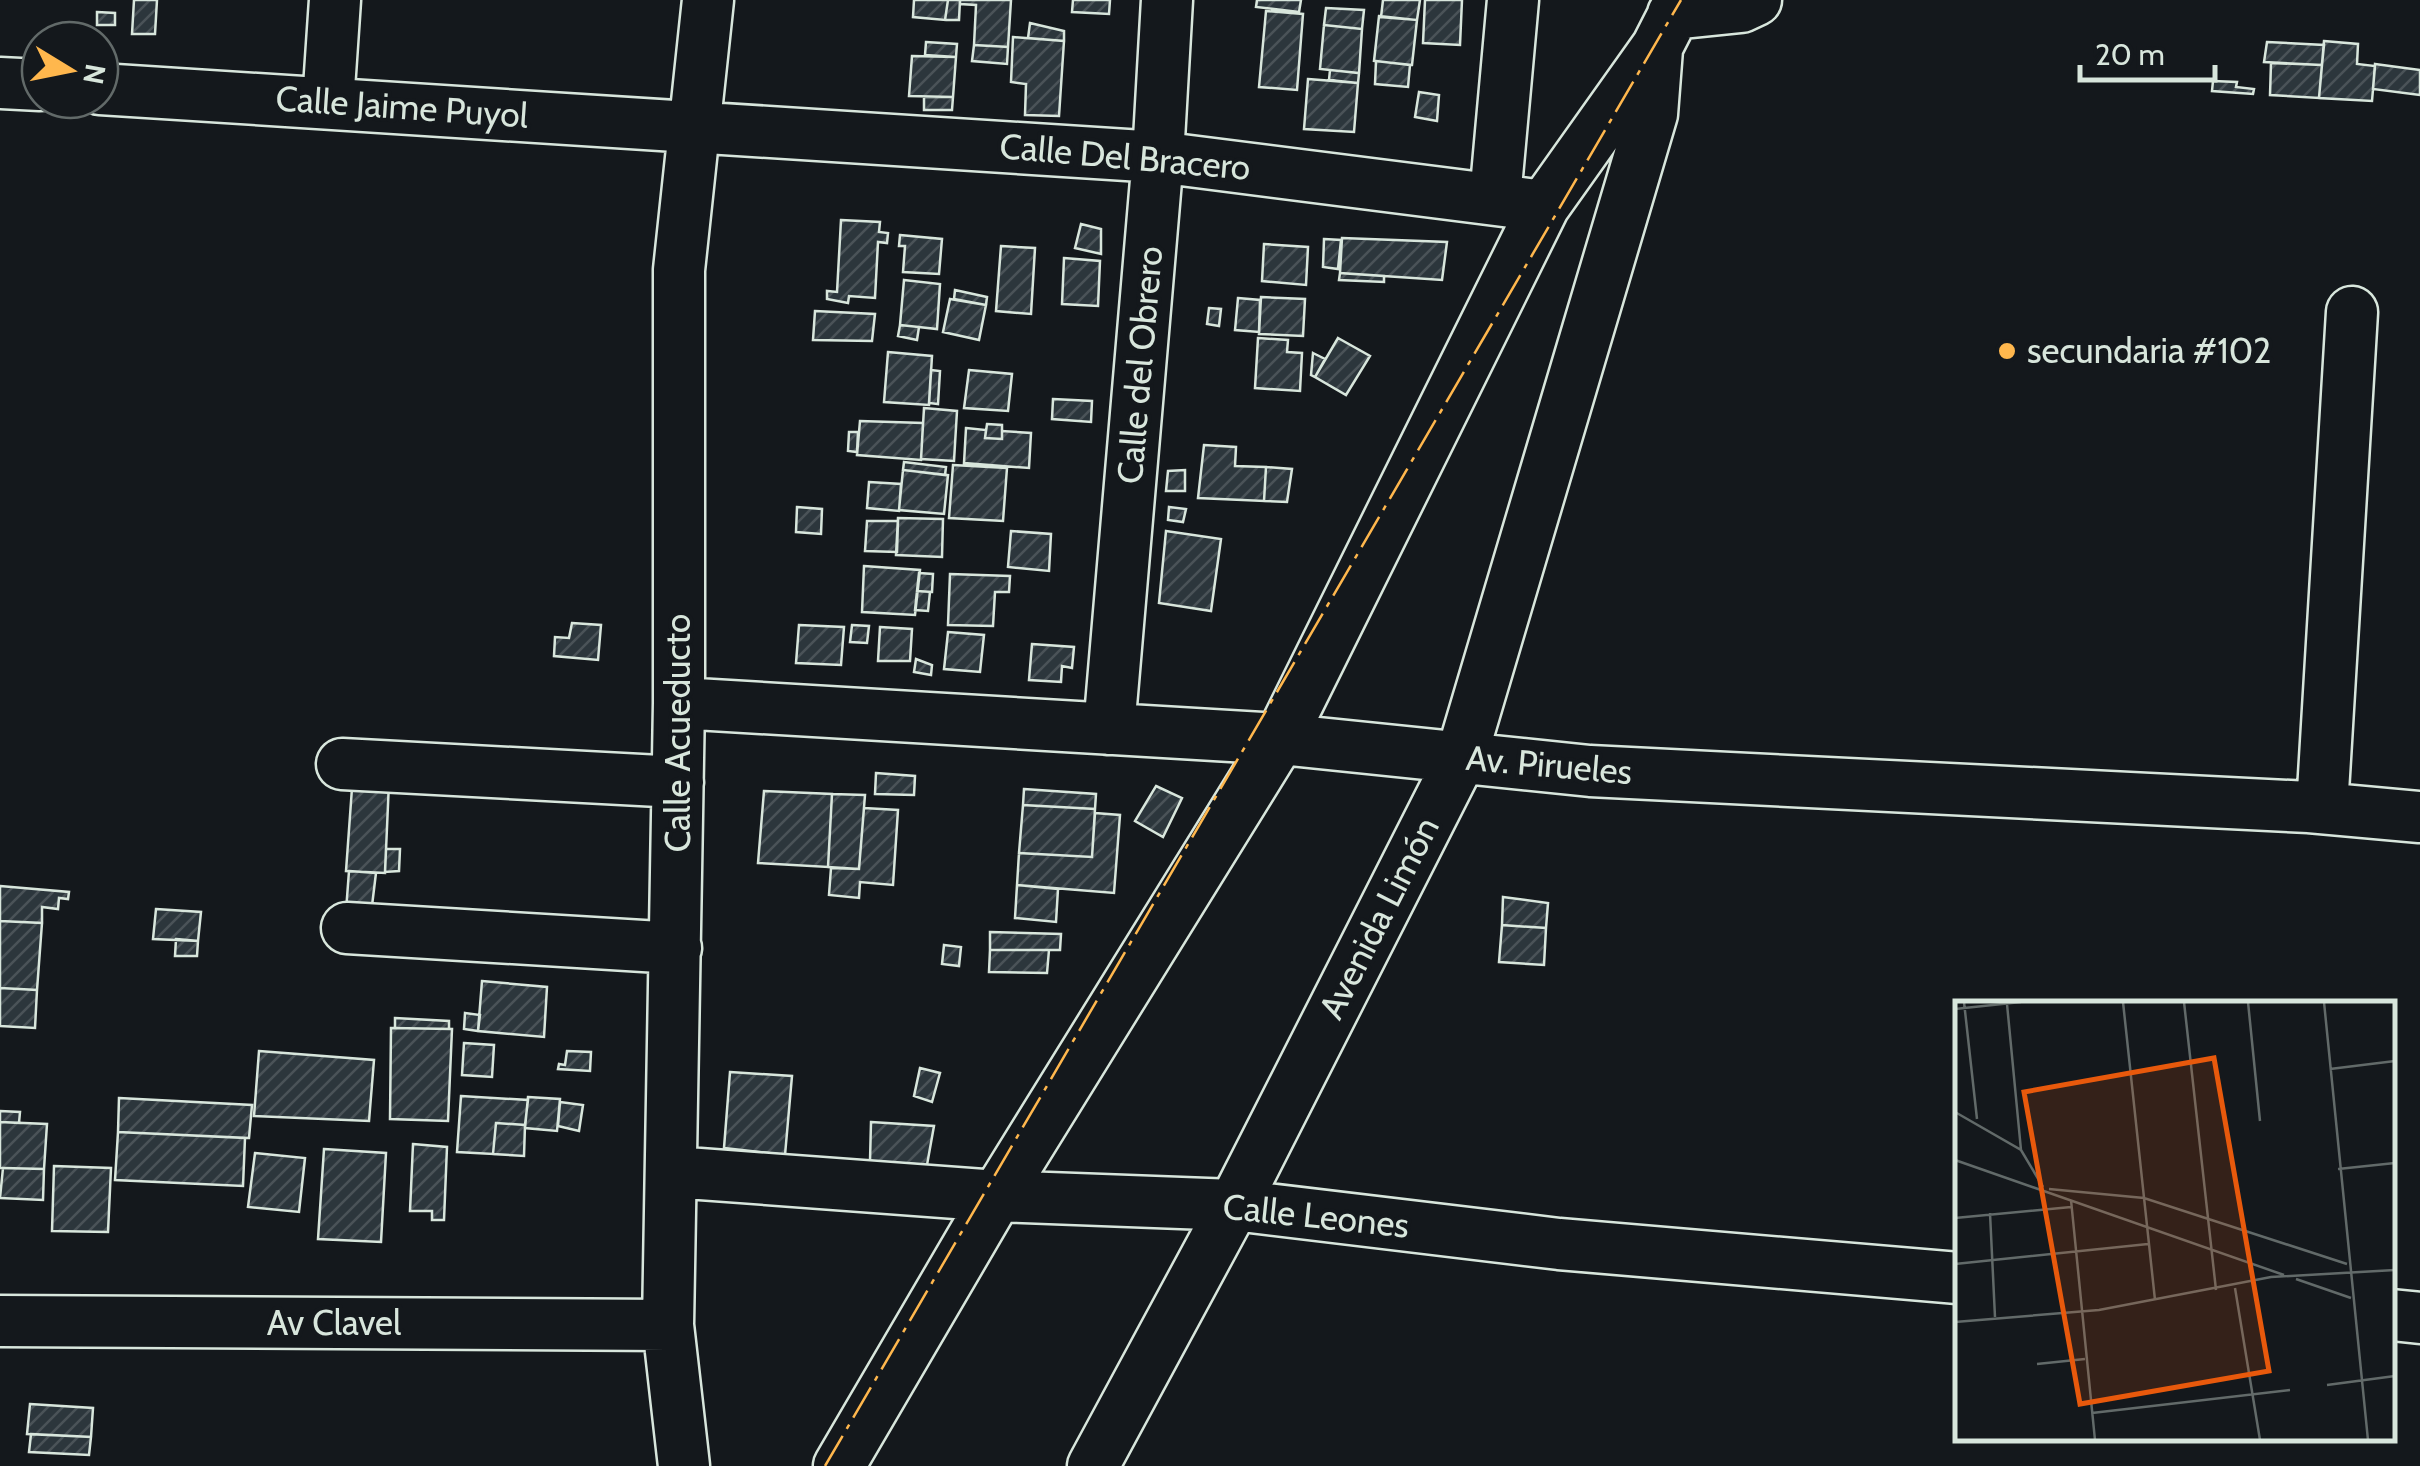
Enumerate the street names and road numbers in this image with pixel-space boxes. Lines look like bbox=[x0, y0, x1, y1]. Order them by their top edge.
street label: Calle Jaime Puyol bbox=[274, 76, 530, 137]
street label: Calle Del Bracero bbox=[998, 124, 1252, 189]
street label: Calle del Obrero bbox=[1108, 244, 1171, 486]
street label: Calle Acueducto bbox=[656, 614, 699, 852]
street label: Av. Pirueles bbox=[1464, 736, 1634, 793]
street label: Avenida Limón bbox=[1309, 810, 1448, 1026]
street label: Calle Leones bbox=[1221, 1184, 1411, 1247]
street label: Av Clavel bbox=[267, 1301, 402, 1344]

